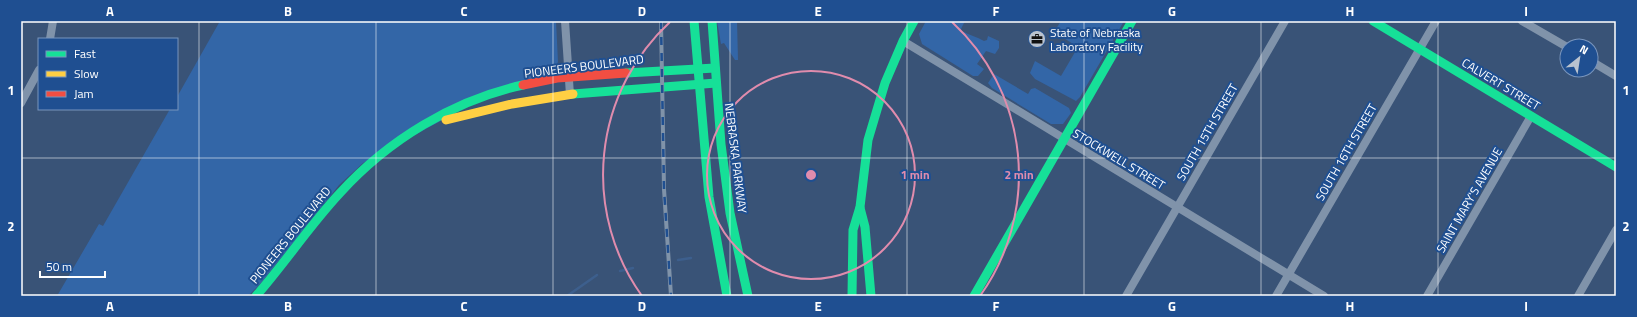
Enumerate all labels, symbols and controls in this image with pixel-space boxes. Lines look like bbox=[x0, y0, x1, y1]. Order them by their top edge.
text: A bbox=[106, 1, 114, 21]
text: B bbox=[284, 1, 292, 21]
text: C bbox=[460, 1, 468, 21]
text: D bbox=[638, 1, 646, 21]
text: E bbox=[814, 1, 822, 21]
text: F bbox=[993, 1, 1000, 21]
text: G bbox=[1168, 1, 1176, 21]
text: H bbox=[1346, 1, 1354, 21]
text: I bbox=[1524, 1, 1528, 21]
place label: State of Nebraska Laboratory Facility bbox=[1050, 23, 1143, 56]
office icon: State of Nebraska Laboratory Facility bbox=[1027, 29, 1047, 49]
legend bbox=[38, 38, 178, 110]
north arrow bbox=[1559, 38, 1599, 78]
text: N bbox=[1577, 41, 1591, 58]
text: Fast bbox=[74, 44, 97, 63]
street label: PIONEERS BOULEVARD bbox=[523, 49, 645, 83]
street label: CALVERT STREET bbox=[1458, 53, 1544, 115]
text: Slow bbox=[74, 64, 99, 83]
street label: SOUTH 15TH STREET bbox=[1171, 79, 1243, 184]
text: 1 bbox=[7, 80, 15, 100]
text: 1 bbox=[1622, 80, 1630, 100]
text: Jam bbox=[74, 84, 94, 103]
street label: SOUTH 16TH STREET bbox=[1310, 99, 1382, 204]
street label: NEBRASKA PARKWAY bbox=[720, 102, 752, 215]
street label: STOCKWELL STREET bbox=[1069, 124, 1169, 195]
street label: SAINT MARY'S AVENUE bbox=[1431, 143, 1507, 256]
text: 1 min bbox=[900, 165, 930, 184]
text: 2 min bbox=[1004, 165, 1034, 184]
centre of rings bbox=[804, 168, 818, 182]
street label: PIONEERS BOULEVARD bbox=[245, 182, 335, 288]
text: 2 bbox=[7, 216, 15, 236]
text: 2 bbox=[1622, 216, 1630, 236]
scale bar bbox=[40, 253, 105, 279]
text: 50 m bbox=[46, 257, 72, 276]
text: A bbox=[106, 296, 114, 316]
text: B bbox=[284, 296, 292, 316]
text: C bbox=[460, 296, 468, 316]
text: D bbox=[638, 296, 646, 316]
text: E bbox=[814, 296, 822, 316]
text: F bbox=[993, 296, 1000, 316]
text: G bbox=[1168, 296, 1176, 316]
text: H bbox=[1346, 296, 1354, 316]
text: I bbox=[1524, 296, 1528, 316]

